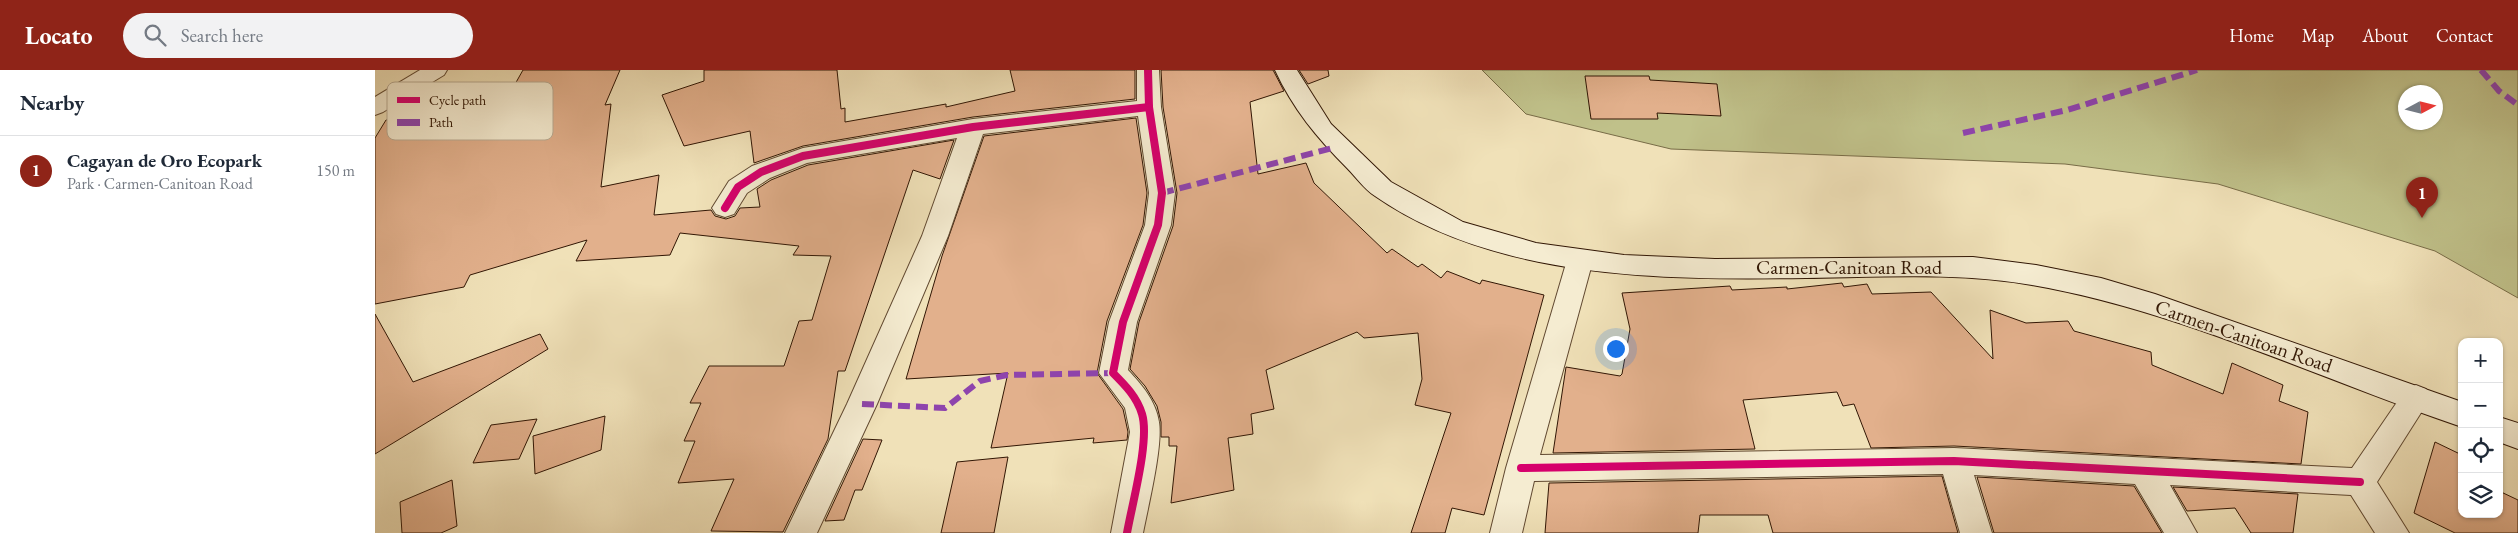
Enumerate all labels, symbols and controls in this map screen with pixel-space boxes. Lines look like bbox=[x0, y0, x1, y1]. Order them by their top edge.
search box bbox=[123, 13, 473, 58]
text: Locato bbox=[25, 20, 93, 51]
icon: search bbox=[141, 21, 169, 49]
text: Search here bbox=[181, 23, 263, 48]
text: Home bbox=[2229, 24, 2274, 47]
text: Map bbox=[2302, 24, 2334, 47]
text: About bbox=[2362, 24, 2408, 47]
text: Contact bbox=[2436, 24, 2493, 47]
legend bbox=[387, 82, 553, 140]
north arrow bbox=[2398, 85, 2443, 130]
text: Nearby bbox=[20, 89, 84, 116]
text: Cycle path bbox=[429, 91, 486, 109]
text: Path bbox=[429, 113, 453, 131]
text: Cagayan de Oro Ecopark bbox=[67, 148, 262, 173]
text: 1 bbox=[32, 160, 40, 181]
text: 150 m bbox=[316, 160, 355, 181]
text: Park · Carmen-Canitoan Road bbox=[67, 173, 253, 194]
pin: 1 bbox=[2406, 177, 2438, 218]
street label: Carmen-Canitoan Road bbox=[1756, 254, 1943, 280]
street label: Carmen-Canitoan Road bbox=[2152, 293, 2337, 379]
your location bbox=[1603, 336, 1629, 362]
map controls bbox=[2458, 338, 2503, 518]
button: + bbox=[2458, 338, 2503, 383]
button: − bbox=[2458, 383, 2503, 428]
button: locate bbox=[2458, 428, 2503, 473]
button: layers bbox=[2458, 473, 2503, 518]

